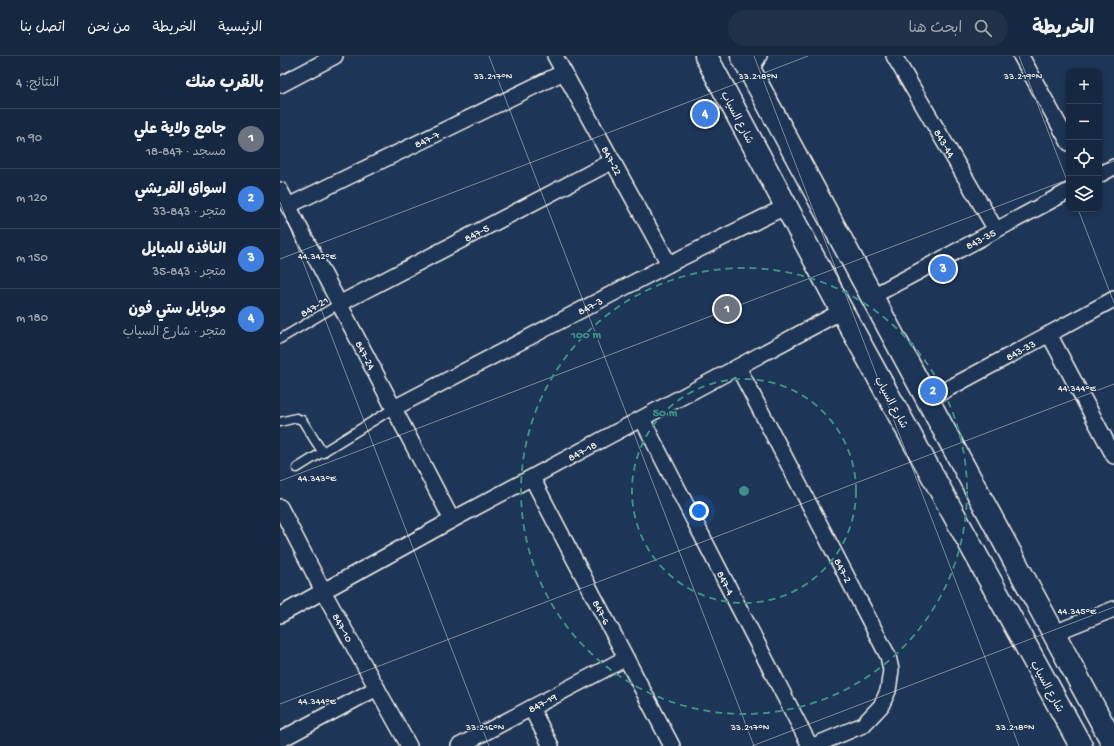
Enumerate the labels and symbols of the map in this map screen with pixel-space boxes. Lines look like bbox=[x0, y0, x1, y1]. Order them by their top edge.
text: 33.217°N bbox=[473, 71, 513, 83]
text: 33.218°N bbox=[738, 71, 778, 83]
text: 33.219°N bbox=[1003, 71, 1043, 83]
street label: شارع السياب bbox=[717, 89, 756, 146]
pin: 4 bbox=[692, 99, 718, 129]
street label: 843-44 bbox=[930, 128, 957, 161]
street label: 847-7 bbox=[413, 129, 442, 152]
street label: 847-22 bbox=[598, 145, 624, 178]
street label: 847-5 bbox=[463, 223, 492, 245]
street label: 843-35 bbox=[964, 227, 998, 253]
text: 44.342°E bbox=[298, 251, 337, 263]
pin: 3 bbox=[930, 254, 956, 284]
pin: 1 bbox=[714, 294, 740, 324]
street label: 847-21 bbox=[299, 295, 331, 321]
street label: 847-3 bbox=[576, 296, 605, 319]
text: 100 m bbox=[570, 329, 601, 343]
street label: 843-33 bbox=[1004, 338, 1038, 364]
street label: 847-24 bbox=[352, 339, 377, 373]
street label: شارع السياب bbox=[870, 375, 910, 431]
pin: 2 bbox=[920, 376, 946, 406]
text: 44.344°E bbox=[1058, 383, 1097, 395]
text: 50 m bbox=[653, 407, 678, 421]
street label: 847-18 bbox=[566, 439, 599, 465]
text: 44.343°E bbox=[298, 473, 337, 485]
centre of rings bbox=[737, 484, 751, 498]
your location bbox=[689, 501, 709, 521]
street label: 847-2 bbox=[830, 557, 853, 586]
street label: 847-4 bbox=[713, 569, 736, 598]
street label: 847-6 bbox=[589, 598, 612, 627]
text: 44.345°E bbox=[1058, 606, 1097, 618]
street label: 847-10 bbox=[329, 612, 354, 645]
street label: شارع السياب bbox=[1026, 659, 1066, 715]
street label: 847-19 bbox=[527, 691, 560, 716]
text: 44.344°E bbox=[298, 696, 337, 708]
text: 33.216°N bbox=[465, 722, 505, 734]
text: 33.217°N bbox=[730, 722, 770, 734]
text: 33.218°N bbox=[995, 722, 1035, 734]

